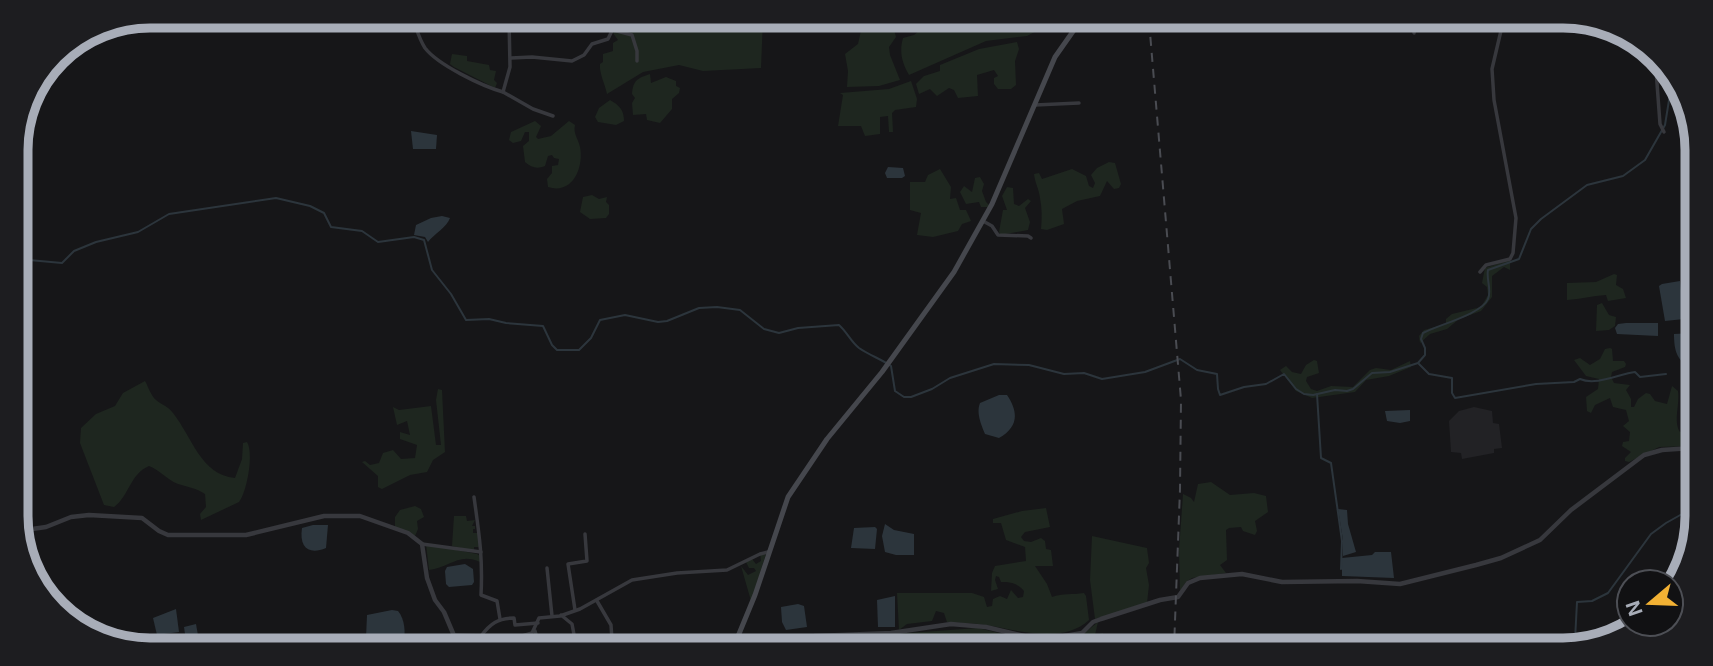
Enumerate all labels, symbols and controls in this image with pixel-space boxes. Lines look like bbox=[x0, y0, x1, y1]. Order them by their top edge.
north arrow bbox=[1615, 568, 1685, 638]
text: N bbox=[1621, 598, 1648, 619]

